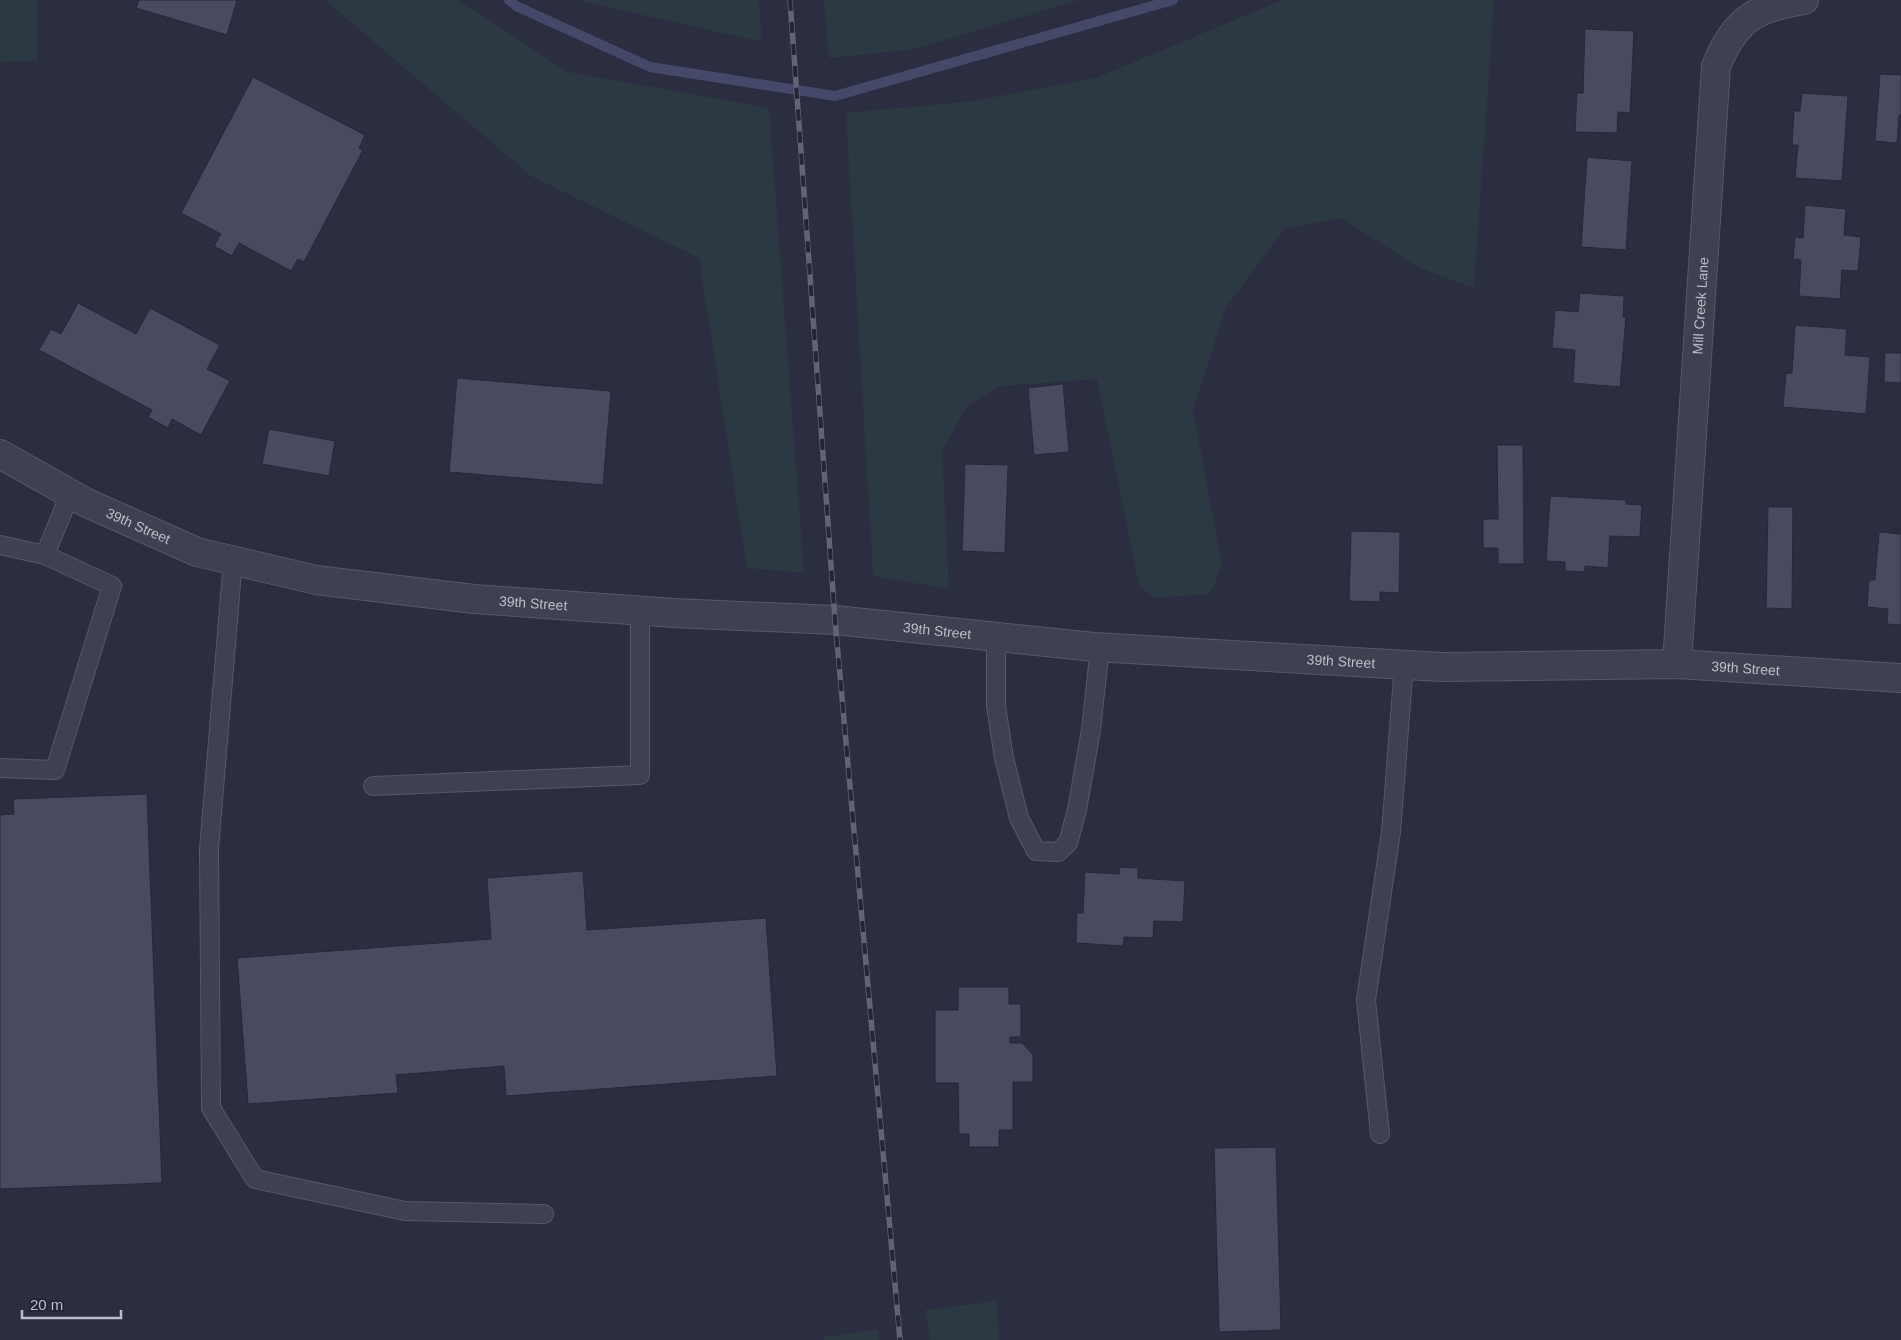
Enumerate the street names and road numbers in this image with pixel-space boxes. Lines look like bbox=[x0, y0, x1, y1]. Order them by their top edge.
street label: Mill Creek Lane bbox=[1689, 256, 1712, 355]
street label: 39th Street bbox=[104, 505, 173, 547]
street label: 39th Street bbox=[498, 593, 568, 614]
street label: 39th Street bbox=[902, 619, 972, 642]
street label: 39th Street bbox=[1306, 651, 1376, 671]
street label: 39th Street bbox=[1711, 658, 1780, 678]

